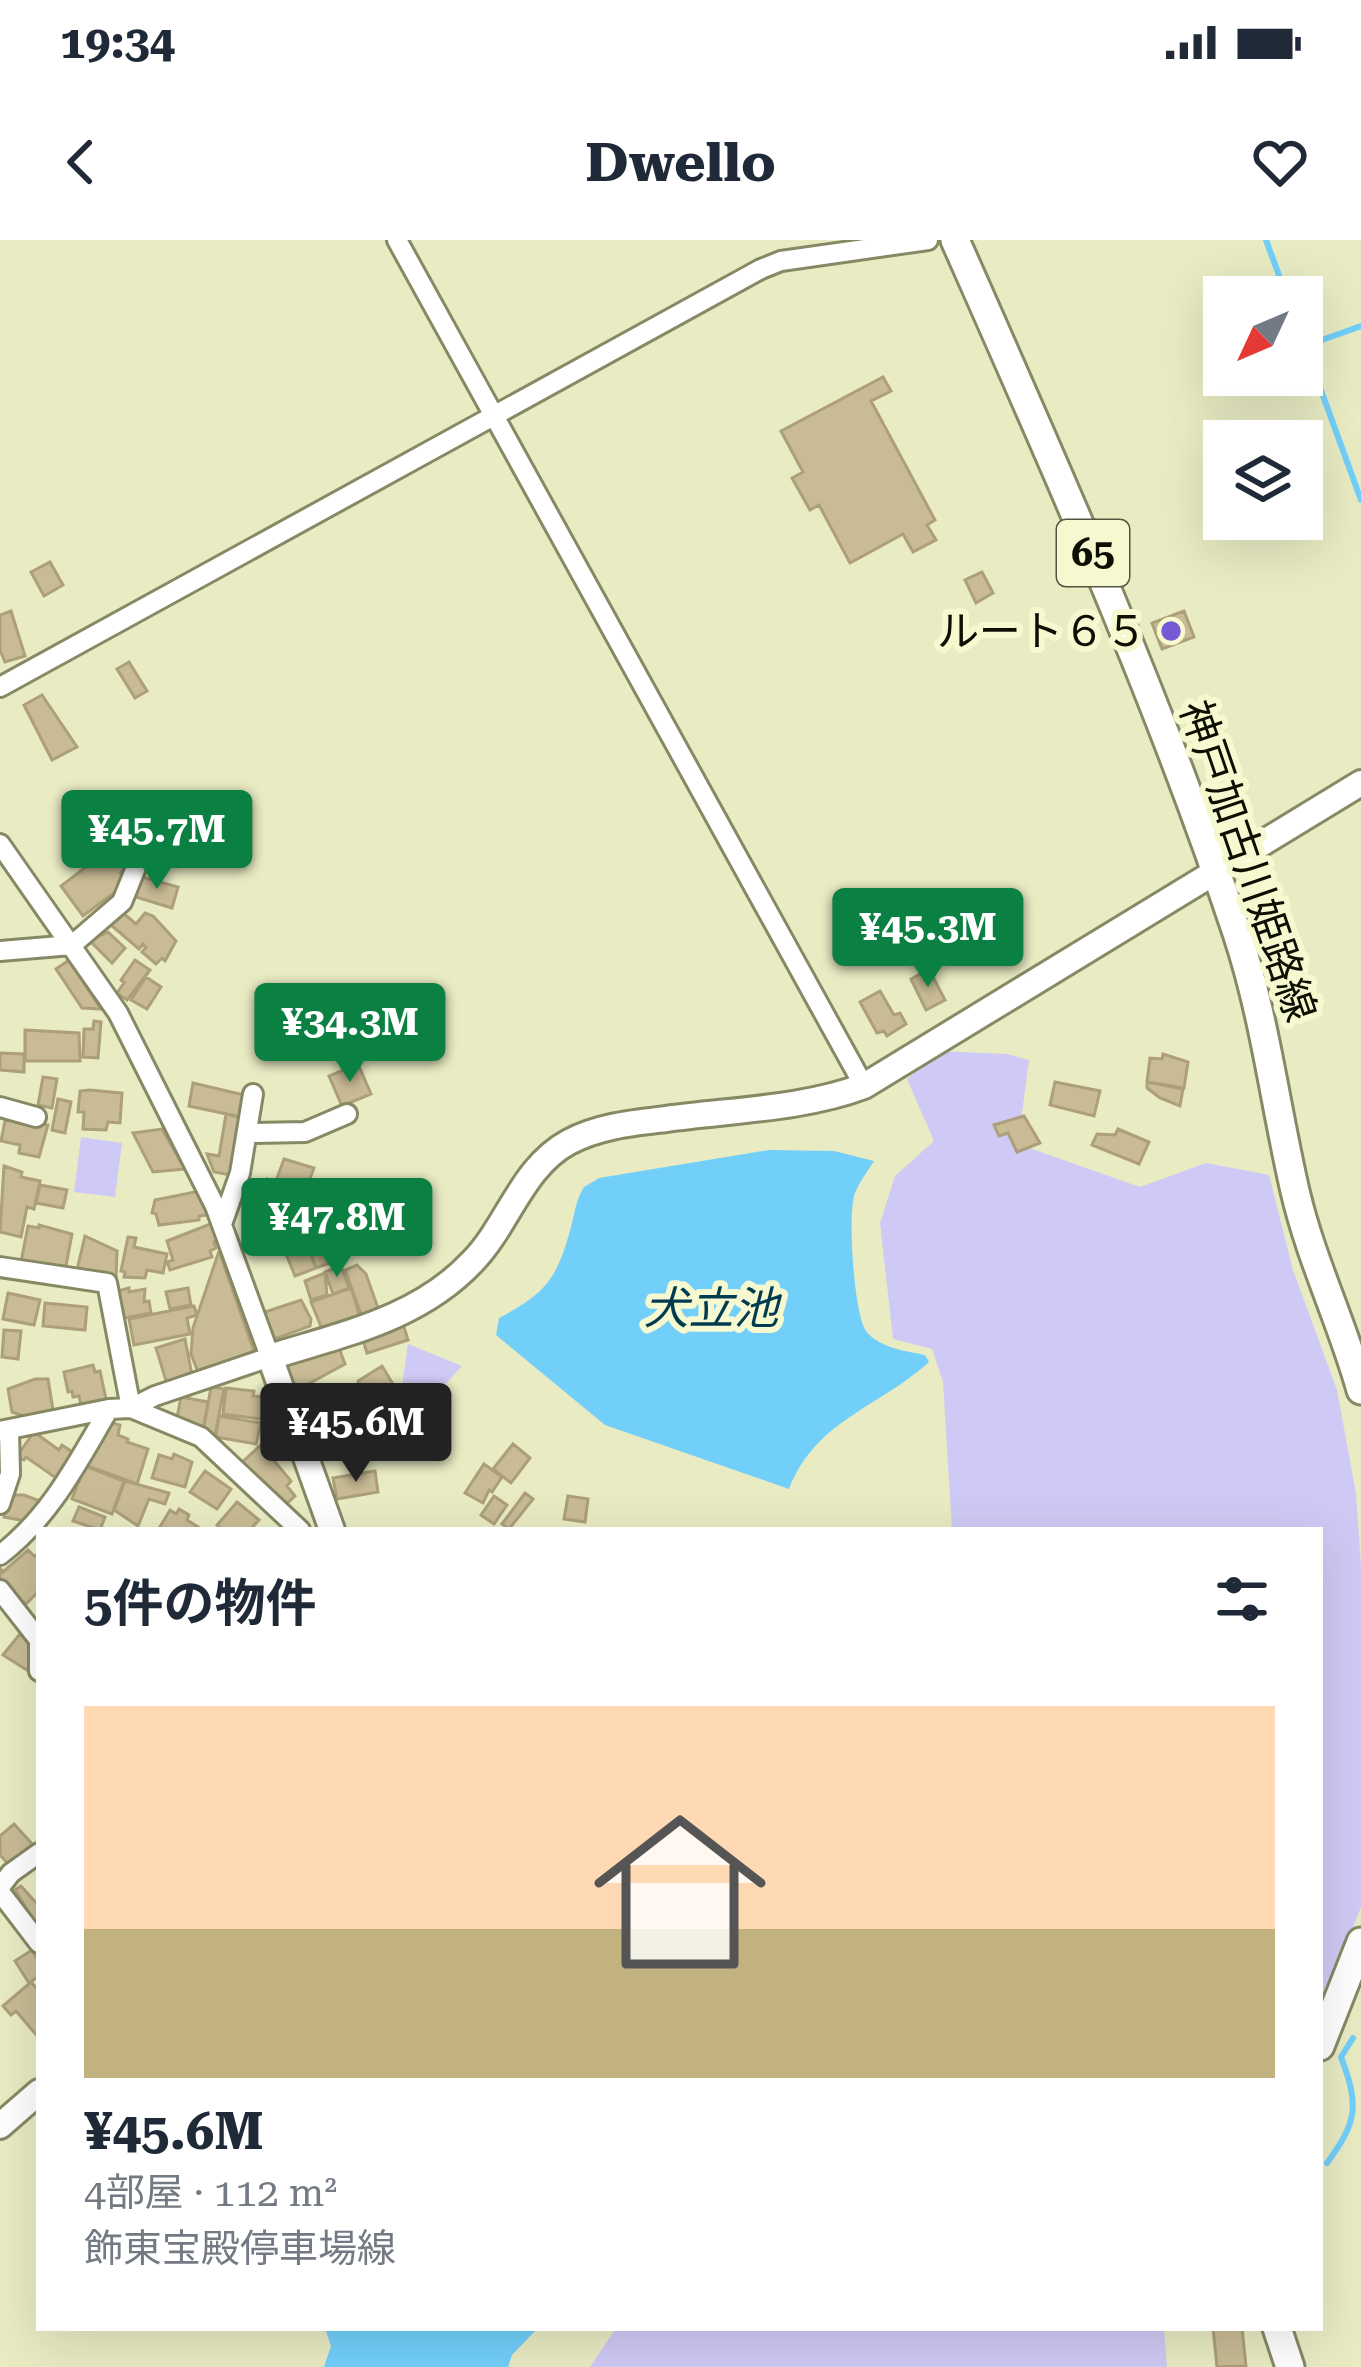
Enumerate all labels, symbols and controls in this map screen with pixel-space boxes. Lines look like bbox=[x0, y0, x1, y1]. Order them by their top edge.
text: 19:34 bbox=[60, 16, 175, 69]
icon: back bbox=[48, 129, 114, 195]
icon: heart bbox=[1247, 129, 1313, 195]
text: Dwello bbox=[585, 131, 776, 194]
north arrow bbox=[1203, 276, 1323, 396]
map controls bbox=[1203, 276, 1323, 540]
button: layers bbox=[1203, 420, 1323, 540]
road number: 65 bbox=[1057, 520, 1129, 586]
place label: ルート６５ bbox=[937, 607, 1147, 656]
marker: ルート６５ bbox=[1158, 618, 1184, 644]
street label: 神戸加古川姫路線 bbox=[1170, 694, 1326, 1028]
pin: ¥45.7M bbox=[59, 790, 255, 892]
text: ¥45.7M bbox=[88, 806, 226, 852]
pin: ¥45.3M bbox=[830, 888, 1026, 990]
text: ¥45.3M bbox=[859, 904, 997, 950]
pin: ¥34.3M bbox=[252, 983, 448, 1085]
text: ¥34.3M bbox=[281, 999, 419, 1045]
pin: ¥47.8M bbox=[239, 1178, 435, 1280]
text: ¥47.8M bbox=[268, 1194, 406, 1240]
water label: 犬立池 bbox=[643, 1282, 782, 1335]
pin: ¥45.6M bbox=[258, 1383, 454, 1485]
text: ¥45.6M bbox=[287, 1399, 425, 1445]
icon: filters bbox=[1209, 1566, 1275, 1632]
text: 5件の物件 bbox=[84, 1574, 317, 1633]
icon: home bbox=[572, 1784, 788, 2000]
text: ¥45.6M bbox=[84, 2102, 264, 2161]
text: 4部屋 · 112 m² bbox=[84, 2170, 337, 2216]
text: 飾東宝殿停車場線 bbox=[84, 2226, 396, 2272]

